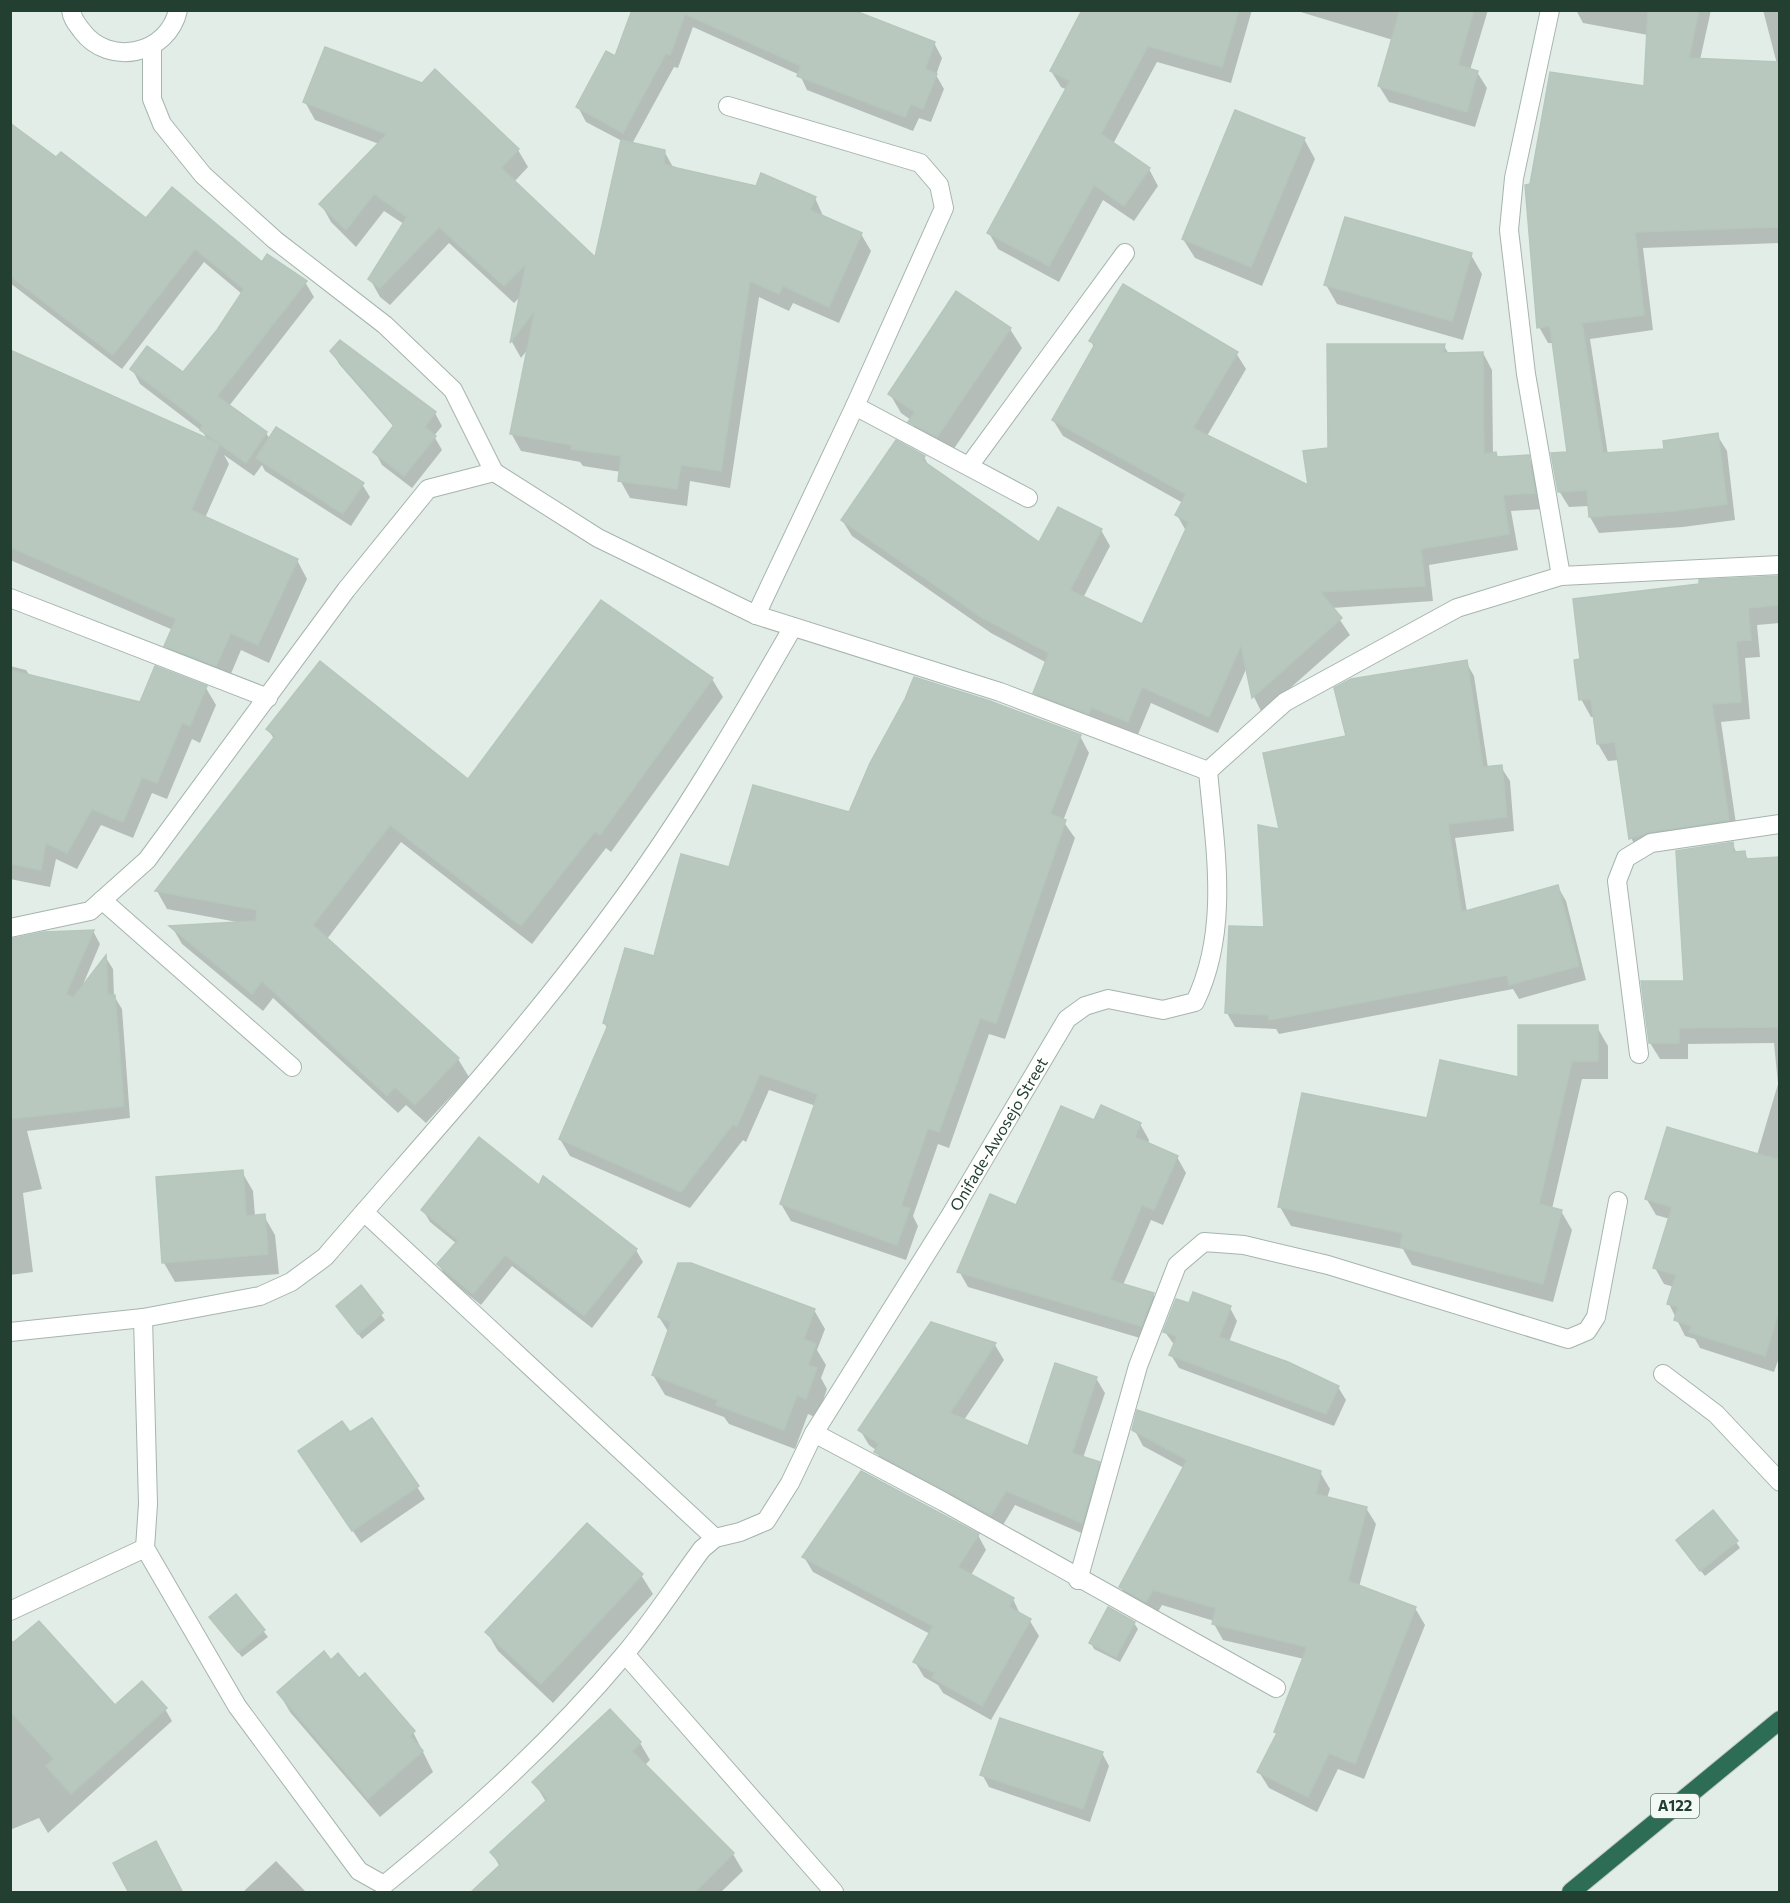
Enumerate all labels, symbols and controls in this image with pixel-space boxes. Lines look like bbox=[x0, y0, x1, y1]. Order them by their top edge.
street label: Onifade-Awosejo Street bbox=[945, 1053, 1051, 1214]
road number: A122 bbox=[1651, 1794, 1699, 1818]

